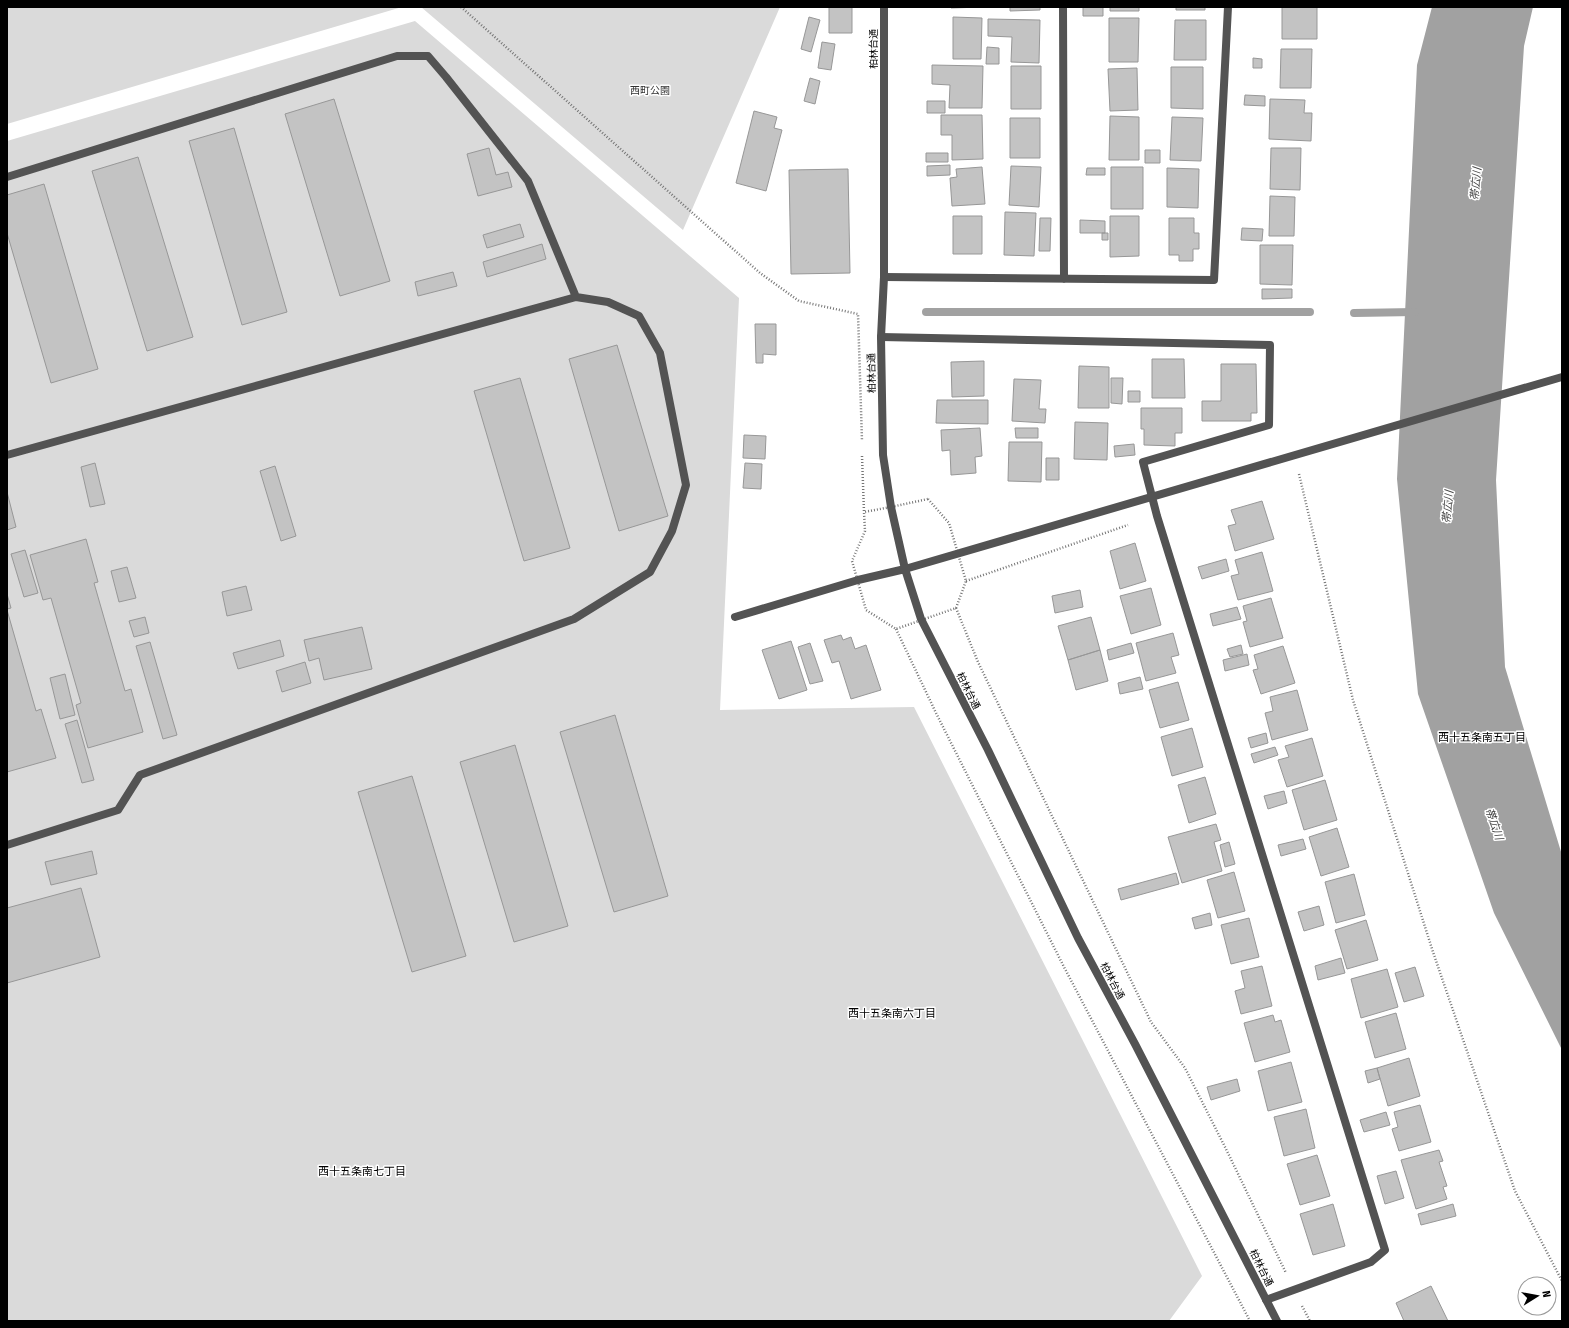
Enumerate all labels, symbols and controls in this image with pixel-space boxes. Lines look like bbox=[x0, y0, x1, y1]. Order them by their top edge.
street label: 柏林台通 bbox=[868, 29, 880, 69]
park label: 西町公園 bbox=[630, 85, 670, 97]
water label: 帯広川 bbox=[1468, 166, 1484, 201]
street label: 柏林台通 bbox=[866, 353, 878, 393]
water label: 帯広川 bbox=[1440, 489, 1456, 524]
street label: 柏林台通 bbox=[954, 670, 982, 712]
district label: 西十五条南五丁目 bbox=[1438, 731, 1526, 744]
water label: 帯広川 bbox=[1482, 806, 1506, 843]
street label: 柏林台通 bbox=[1097, 961, 1127, 1001]
district label: 西十五条南六丁目 bbox=[848, 1007, 936, 1020]
district label: 西十五条南七丁目 bbox=[318, 1165, 406, 1178]
street label: 柏林台通 bbox=[1247, 1247, 1275, 1289]
north arrow bbox=[1517, 1276, 1557, 1316]
text: N bbox=[1539, 1290, 1553, 1299]

